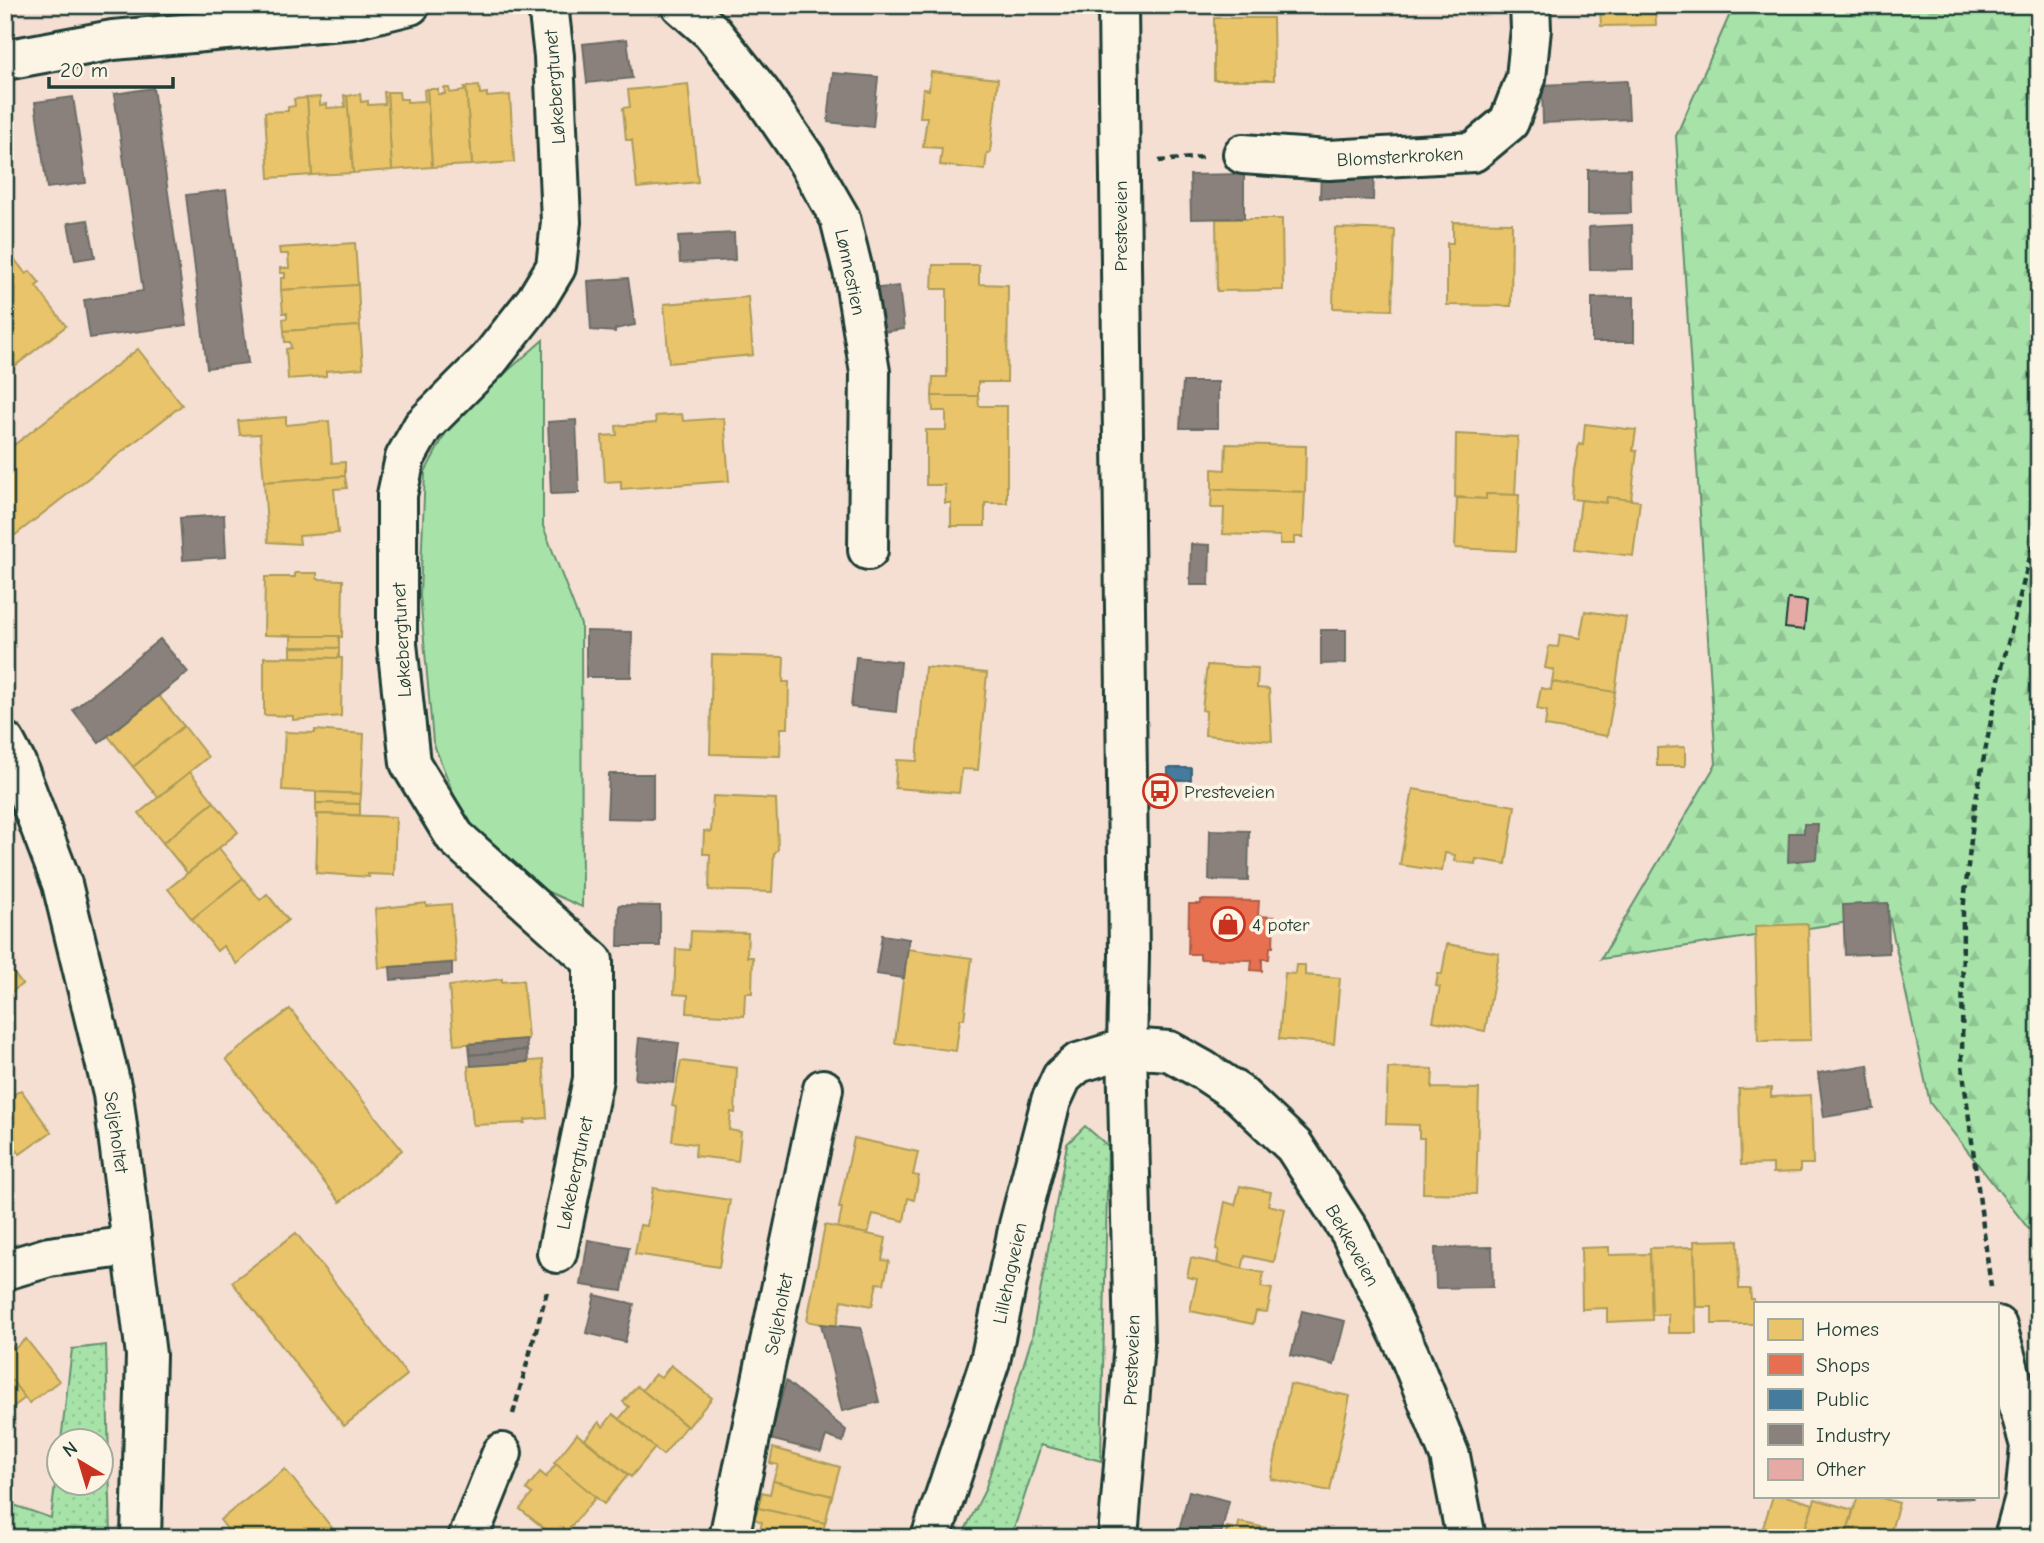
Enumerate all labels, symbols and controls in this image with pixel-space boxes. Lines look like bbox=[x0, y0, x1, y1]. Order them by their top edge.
street label: Løkebergtunet bbox=[540, 28, 570, 145]
scale bar bbox=[49, 46, 173, 90]
text: 20 m bbox=[60, 58, 108, 82]
street label: Blomsterkroken bbox=[1336, 143, 1464, 171]
street label: Presteveien bbox=[1110, 180, 1132, 272]
street label: Lønnestien bbox=[830, 227, 870, 317]
street label: Løkebergtunet bbox=[388, 581, 416, 698]
bus stop icon: Presteveien bbox=[1141, 772, 1179, 810]
place label: Presteveien bbox=[1184, 781, 1275, 803]
shop icon: 4 poter bbox=[1209, 905, 1247, 943]
place label: 4 poter bbox=[1252, 914, 1310, 936]
street label: Seljeholtet bbox=[99, 1090, 133, 1175]
street label: Løkebergtunet bbox=[552, 1114, 598, 1232]
street label: Bekkeveien bbox=[1321, 1201, 1384, 1290]
street label: Lillehagveien bbox=[988, 1220, 1031, 1326]
street label: Seljeholtet bbox=[760, 1271, 798, 1357]
legend bbox=[1754, 1302, 1998, 1498]
street label: Presteveien bbox=[1119, 1314, 1145, 1406]
text: Homes bbox=[1816, 1317, 1879, 1341]
text: Shops bbox=[1816, 1353, 1870, 1377]
text: Public bbox=[1816, 1387, 1869, 1411]
text: Industry bbox=[1816, 1423, 1891, 1447]
north arrow bbox=[46, 1428, 116, 1498]
text: N bbox=[58, 1437, 82, 1462]
text: Other bbox=[1816, 1457, 1866, 1481]

